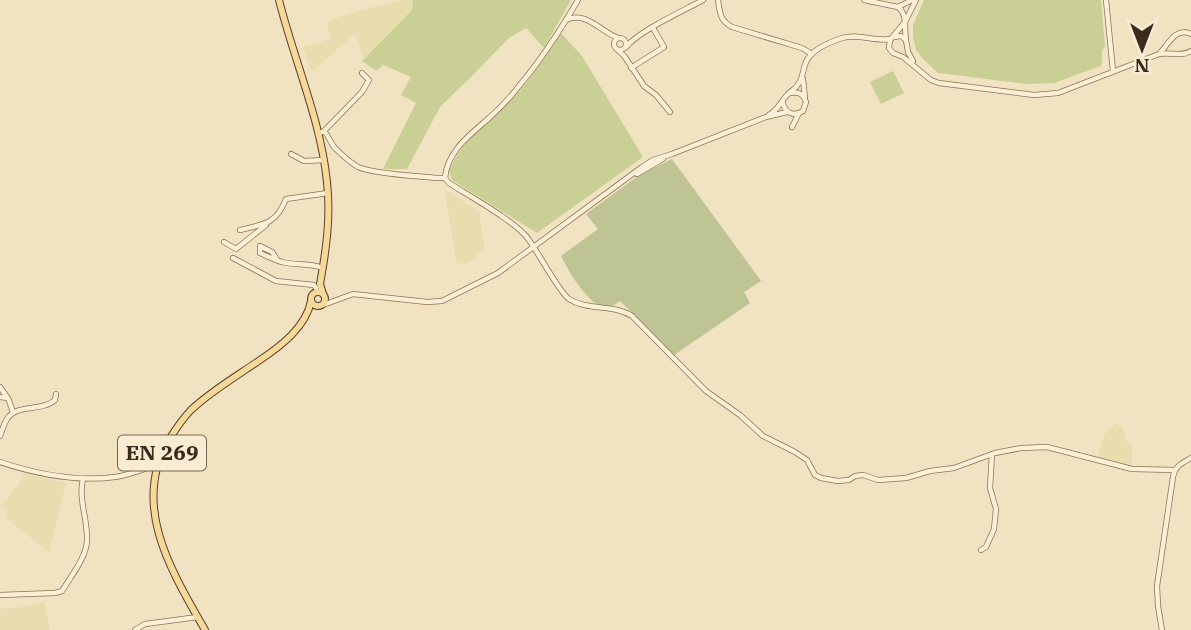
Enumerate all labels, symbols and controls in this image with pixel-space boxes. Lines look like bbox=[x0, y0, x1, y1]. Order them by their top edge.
north arrow bbox=[1107, 14, 1177, 84]
text: N bbox=[1134, 54, 1150, 78]
road number: EN 269 bbox=[118, 435, 206, 470]

